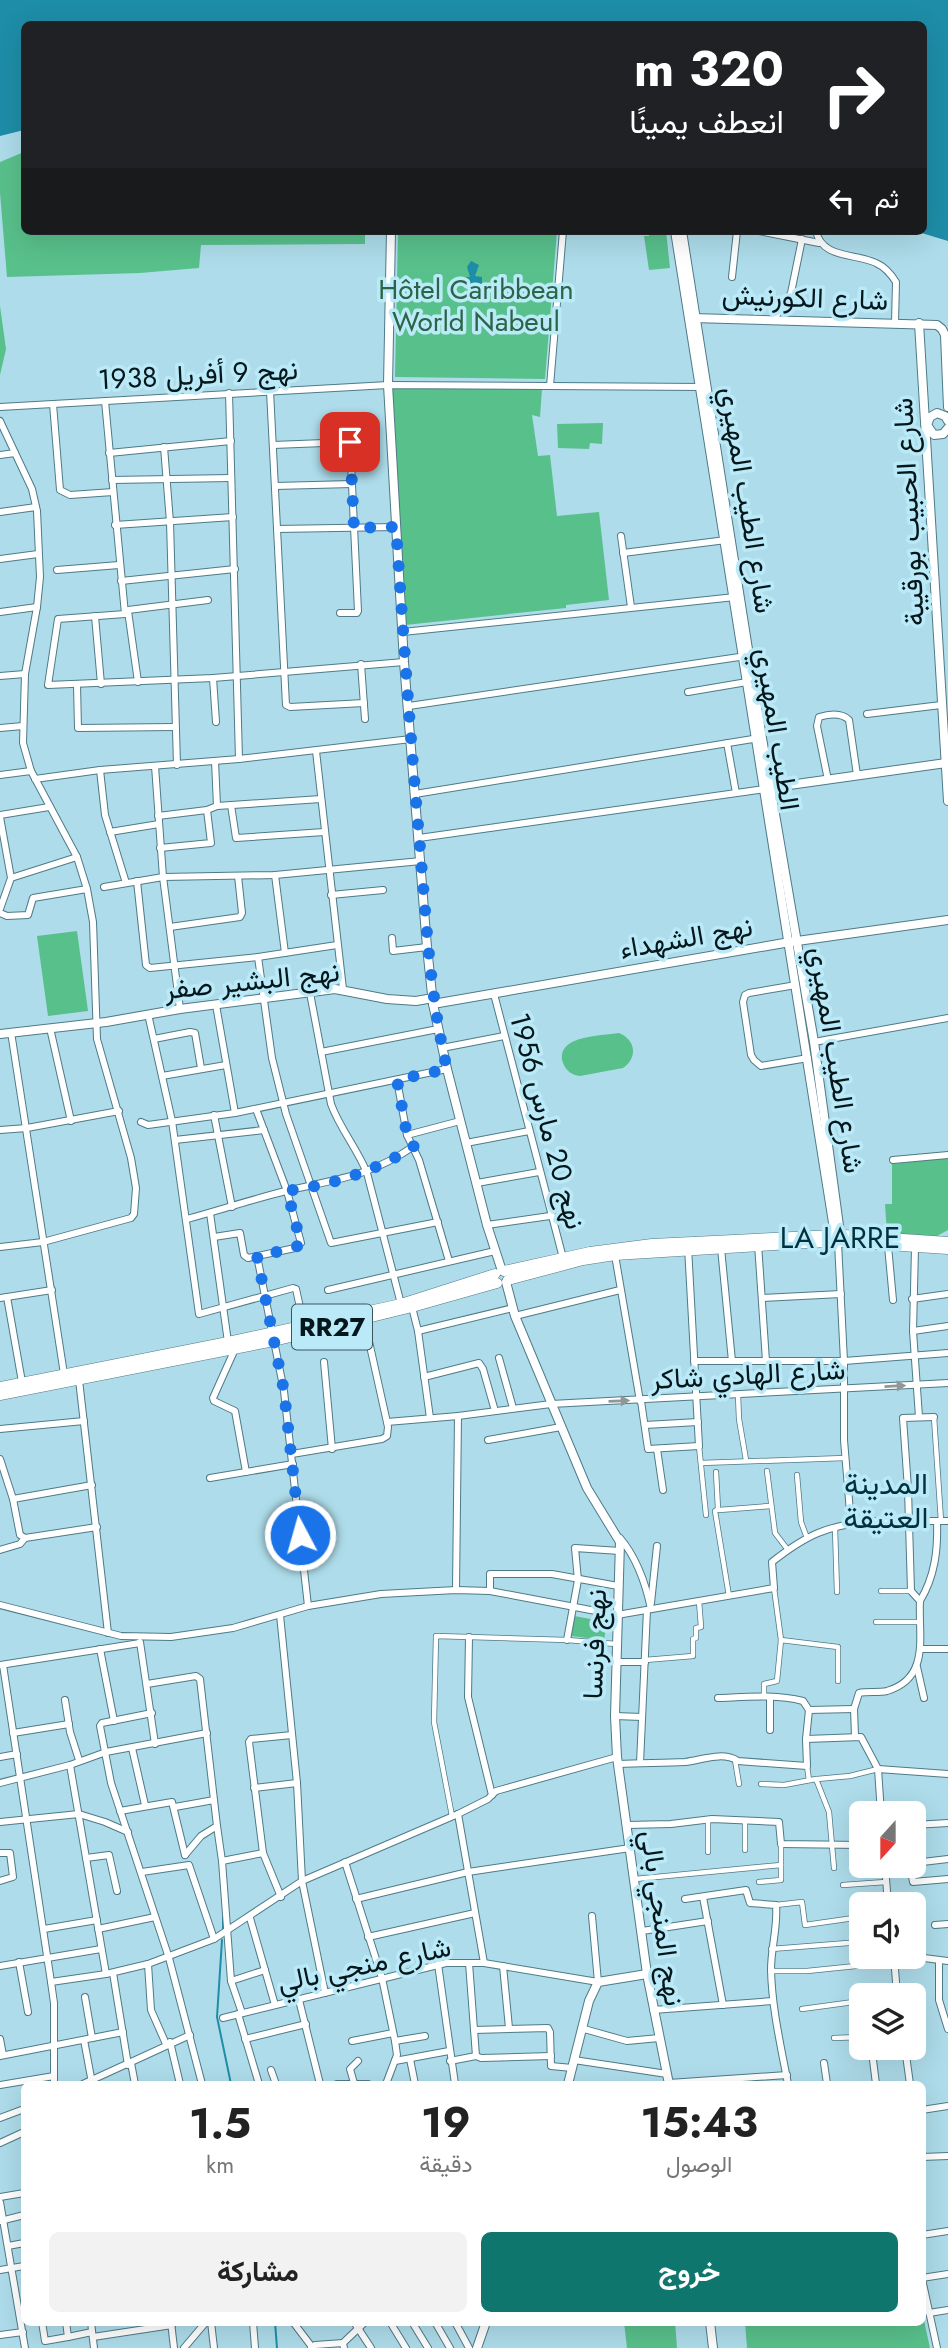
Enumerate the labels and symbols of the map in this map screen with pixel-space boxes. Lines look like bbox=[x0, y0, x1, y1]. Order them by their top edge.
park label: Hôtel Caribbean World Nabeul bbox=[378, 269, 574, 342]
street label: شارع الكورنيش bbox=[721, 274, 889, 321]
street label: نهج 9 أفريل 1938 bbox=[97, 349, 299, 400]
street label: شارع الطيب المهيري bbox=[707, 384, 786, 617]
street label: شارع الحبيب بورقيبة bbox=[882, 397, 935, 627]
pin bbox=[320, 412, 380, 472]
street label: الطيب المهيري bbox=[742, 645, 811, 814]
street label: نهج الشهداء bbox=[616, 906, 756, 969]
street label: شارع الطيب المهيري bbox=[796, 944, 875, 1177]
street label: نهج البشير صفر bbox=[161, 951, 342, 1010]
street label: نهج 20 مارس 1956 bbox=[499, 1008, 596, 1234]
district label: LA JARRE bbox=[780, 1216, 900, 1259]
road number: RR27 bbox=[292, 1304, 372, 1350]
street label: شارع الهادي شاكر bbox=[649, 1349, 846, 1402]
one-way arrow bbox=[884, 1381, 906, 1392]
one-way arrow bbox=[608, 1396, 630, 1407]
district label: المدينة العتيقة bbox=[844, 1462, 928, 1539]
position arrow bbox=[263, 1498, 337, 1572]
street label: نهج فرنسا bbox=[572, 1588, 617, 1700]
north arrow bbox=[849, 1801, 926, 1878]
street label: نهج المنجي بالي bbox=[628, 1828, 695, 2009]
street label: شارع منجي بالي bbox=[273, 1926, 455, 2005]

